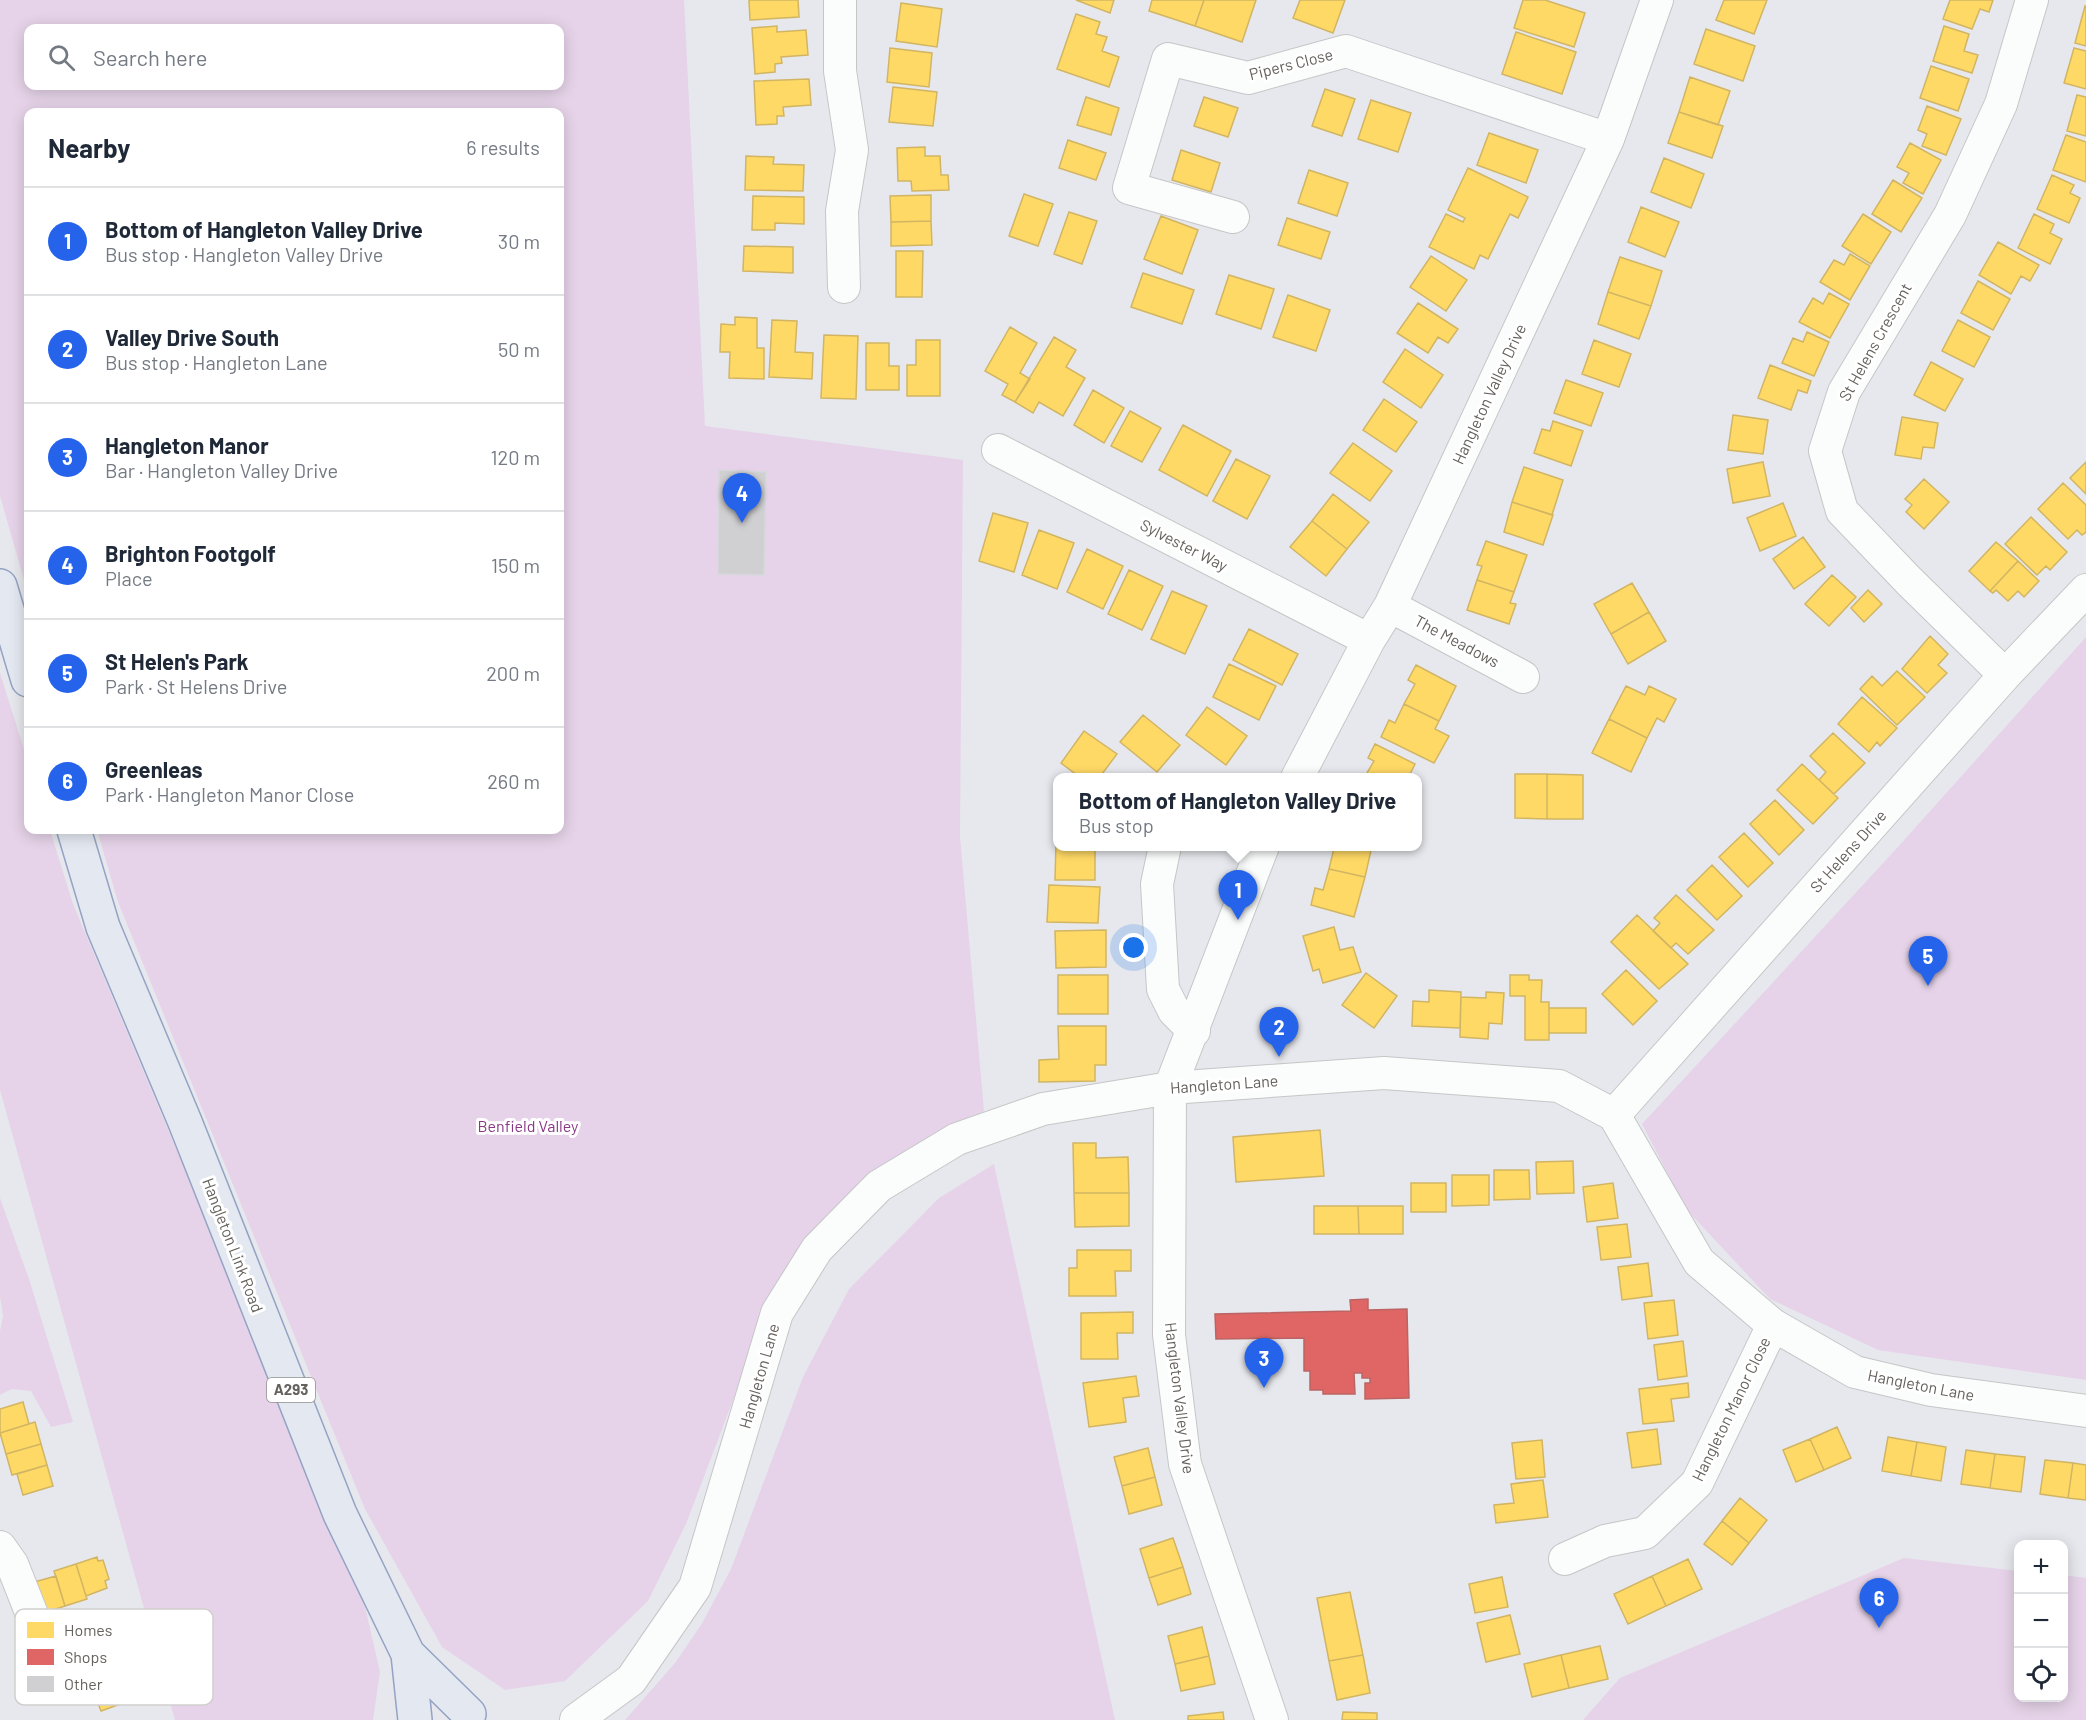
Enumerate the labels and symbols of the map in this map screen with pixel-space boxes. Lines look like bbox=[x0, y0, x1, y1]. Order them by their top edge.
street label: Pipers Close bbox=[1247, 44, 1335, 83]
street label: St Helens Crescent bbox=[1834, 279, 1915, 404]
street label: Hangleton Valley Drive bbox=[1448, 321, 1529, 467]
pin: 4 bbox=[722, 474, 762, 523]
street label: Sylvester Way bbox=[1137, 514, 1232, 575]
street label: The Meadows bbox=[1412, 610, 1503, 671]
street label: St Helens Drive bbox=[1806, 805, 1890, 896]
pin: 1 bbox=[1218, 870, 1258, 920]
your location bbox=[1119, 933, 1148, 962]
pin: 5 bbox=[1908, 936, 1948, 986]
pin: 2 bbox=[1260, 1008, 1298, 1057]
street label: Hangleton Lane bbox=[1169, 1070, 1279, 1097]
park label: Benfield Valley bbox=[477, 1116, 579, 1135]
street label: Hangleton Link Road bbox=[199, 1175, 268, 1315]
street label: Hangleton Lane bbox=[734, 1321, 783, 1431]
street label: Hangleton Valley Drive bbox=[1162, 1321, 1199, 1475]
street label: Hangleton Manor Close bbox=[1687, 1333, 1774, 1484]
pin: 3 bbox=[1244, 1338, 1284, 1388]
street label: Hangleton Lane bbox=[1866, 1365, 1976, 1404]
road number: A293 bbox=[267, 1378, 315, 1402]
pin: 6 bbox=[1860, 1578, 1898, 1628]
legend bbox=[15, 1609, 213, 1705]
text: Homes bbox=[64, 1620, 112, 1639]
text: Shops bbox=[64, 1647, 107, 1666]
text: Other bbox=[64, 1674, 103, 1693]

